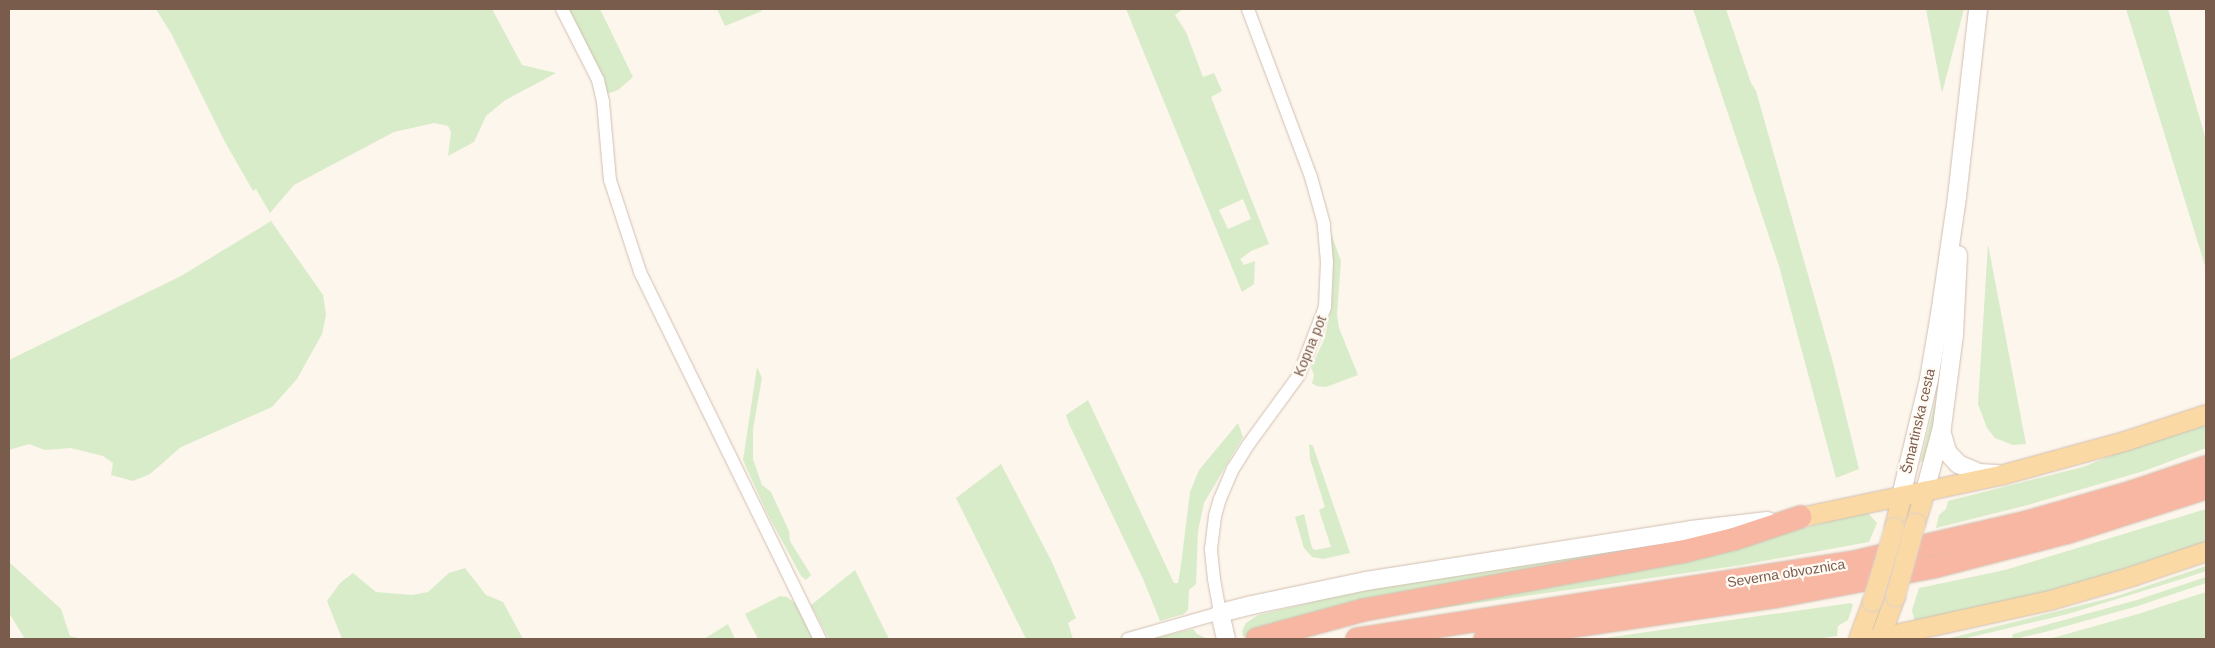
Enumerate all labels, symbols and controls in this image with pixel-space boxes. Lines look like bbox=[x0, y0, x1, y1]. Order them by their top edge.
street label: Kopna pot bbox=[1290, 313, 1330, 379]
street label: Šmartinska cesta bbox=[1898, 367, 1938, 475]
street label: Severna obvoznica bbox=[1726, 555, 1846, 591]

